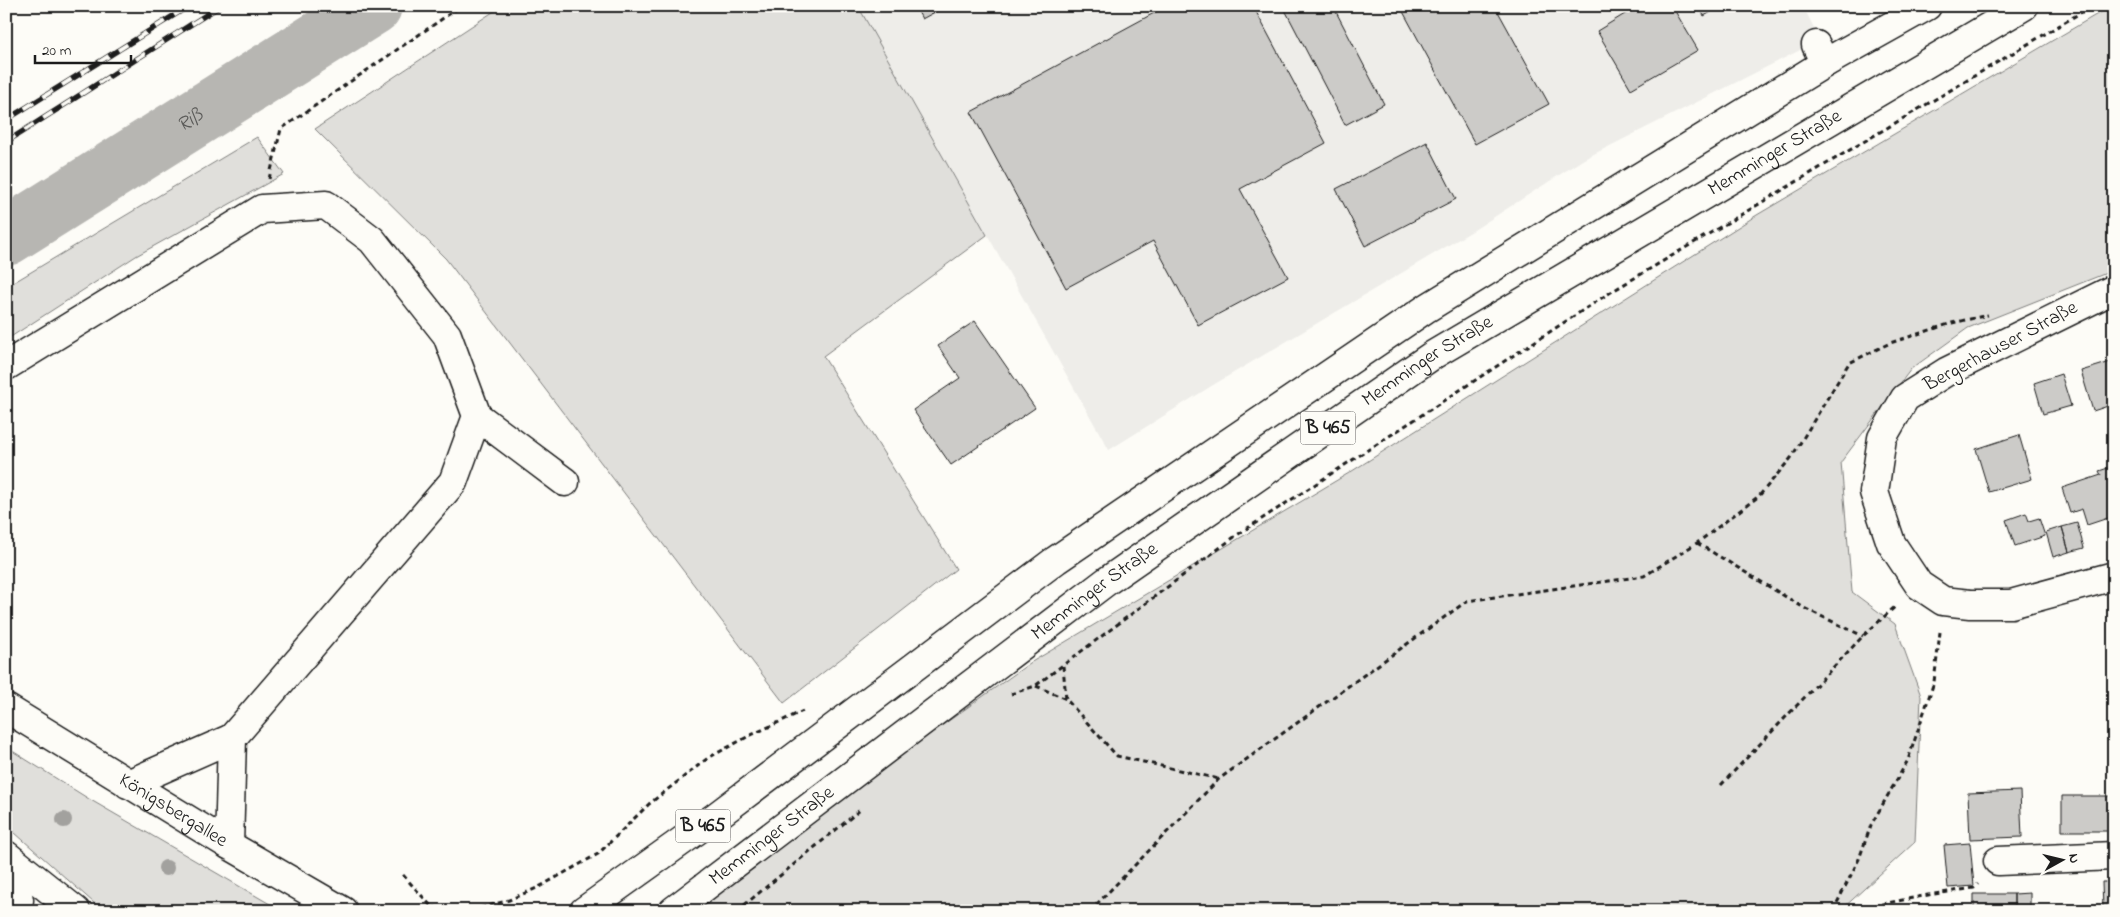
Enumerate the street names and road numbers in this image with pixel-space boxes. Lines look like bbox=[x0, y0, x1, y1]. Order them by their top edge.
street label: Memminger Straße bbox=[1703, 102, 1847, 204]
street label: Bergerhauser Straße bbox=[1918, 294, 2084, 401]
street label: Memminger Straße bbox=[1356, 308, 1499, 414]
road number: B 465 bbox=[1300, 412, 1356, 444]
street label: Memminger Straße bbox=[1025, 535, 1164, 648]
street label: Königsbergallee bbox=[113, 766, 233, 855]
street label: Memminger Straße bbox=[703, 779, 841, 893]
road number: B 465 bbox=[676, 809, 730, 842]

